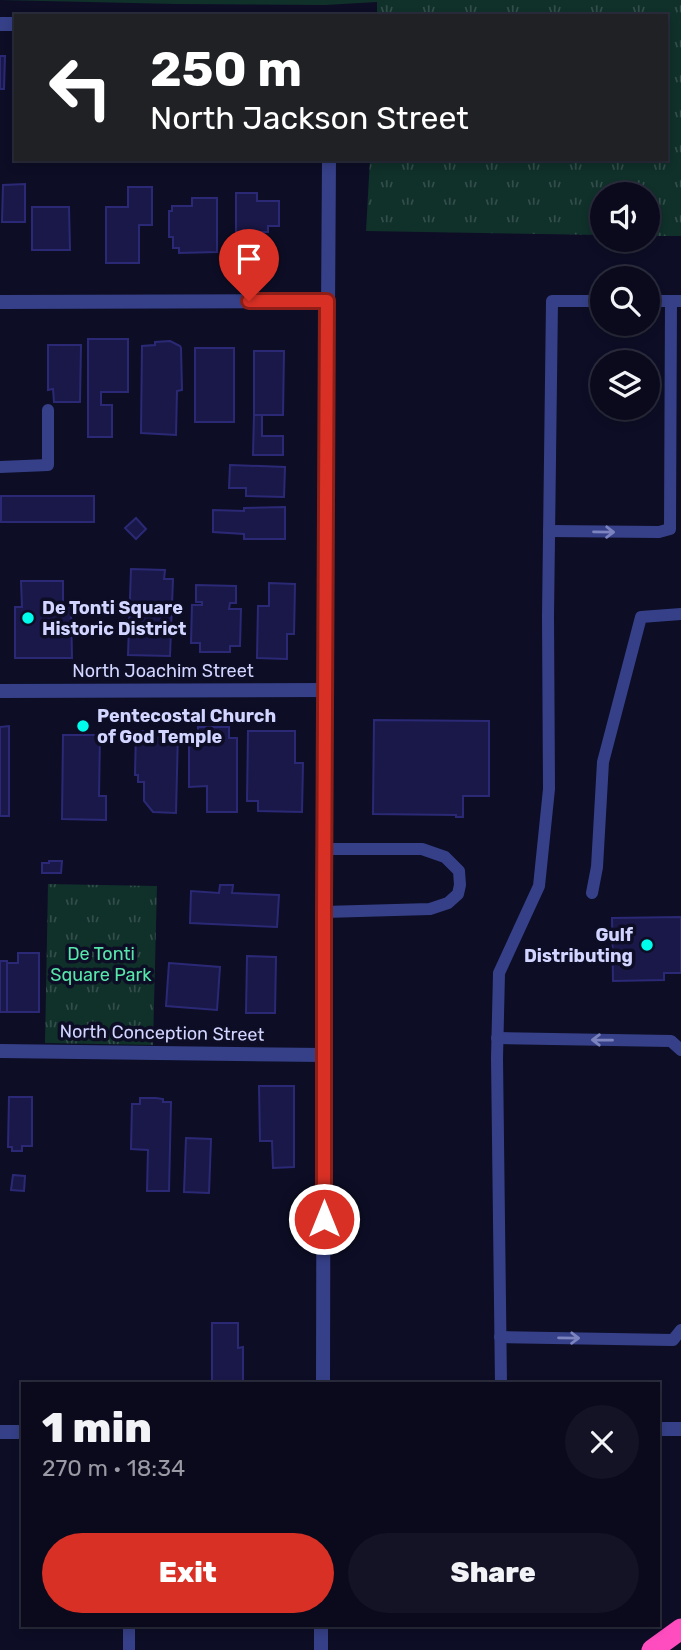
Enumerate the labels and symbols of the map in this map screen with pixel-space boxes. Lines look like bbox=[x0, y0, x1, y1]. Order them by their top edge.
pin bbox=[219, 229, 279, 301]
one-way arrow bbox=[593, 525, 616, 538]
place label: De Tonti Square Historic District bbox=[42, 597, 186, 640]
marker: De Tonti Square Historic District bbox=[20, 610, 36, 626]
street label: North Joachim Street bbox=[72, 660, 254, 682]
place label: Pentecostal Church of God Temple bbox=[97, 705, 276, 748]
marker: Pentecostal Church of God Temple bbox=[75, 718, 91, 734]
place label: Gulf Distributing bbox=[524, 924, 633, 967]
marker: Gulf Distributing bbox=[639, 937, 655, 953]
park label: De Tonti Square Park bbox=[50, 943, 152, 986]
street label: North Conception Street bbox=[59, 1020, 265, 1046]
one-way arrow bbox=[591, 1033, 614, 1047]
position arrow bbox=[287, 1182, 361, 1256]
one-way arrow bbox=[557, 1331, 580, 1345]

